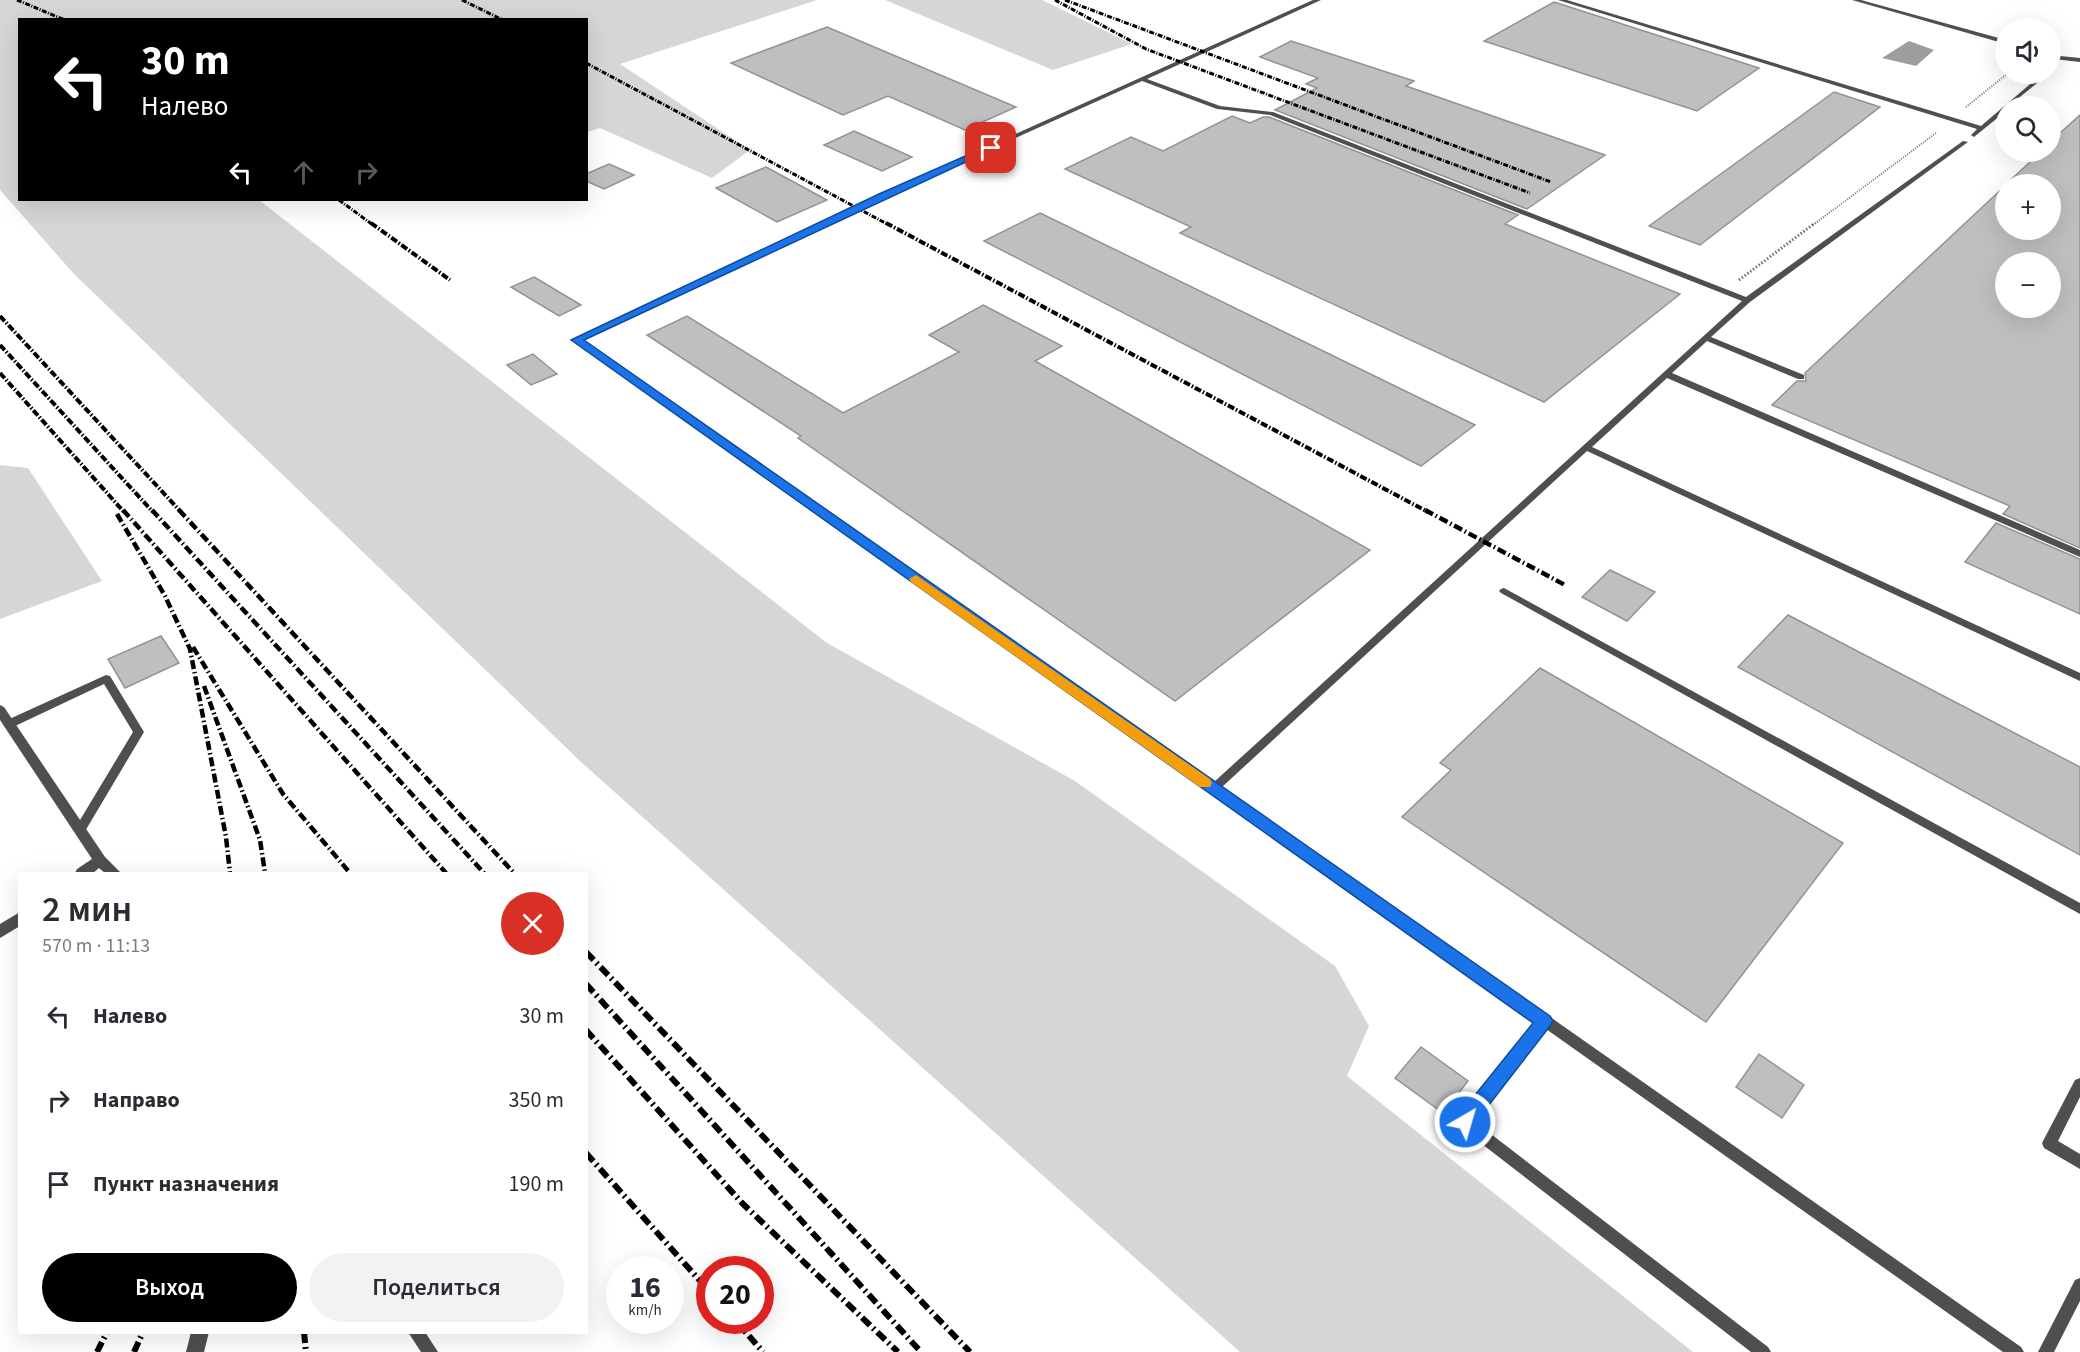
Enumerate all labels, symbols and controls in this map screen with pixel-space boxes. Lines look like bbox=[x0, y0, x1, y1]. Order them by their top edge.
map controls bbox=[1995, 18, 2061, 318]
button: sound bbox=[1995, 18, 2061, 84]
text: 30 m bbox=[141, 31, 230, 91]
icon: left bbox=[42, 42, 120, 120]
text: Налево bbox=[141, 87, 228, 126]
button: search bbox=[1995, 96, 2061, 162]
pin bbox=[965, 122, 1016, 173]
icon: arrive bbox=[974, 131, 1007, 164]
icon: left bbox=[224, 156, 257, 189]
icon: ahead bbox=[287, 156, 320, 189]
icon: right bbox=[350, 156, 383, 189]
button: + bbox=[1995, 174, 2061, 240]
button: − bbox=[1995, 252, 2061, 318]
text: 2 мин bbox=[42, 884, 132, 935]
button: close bbox=[501, 892, 564, 955]
text: 570 m · 11:13 bbox=[42, 932, 150, 960]
icon: left bbox=[42, 1000, 75, 1033]
text: Налево bbox=[93, 1000, 167, 1032]
text: 30 m bbox=[519, 1000, 564, 1032]
icon: right bbox=[42, 1084, 75, 1117]
text: Направо bbox=[93, 1084, 180, 1116]
text: 350 m bbox=[509, 1084, 564, 1116]
position arrow bbox=[1433, 1090, 1497, 1154]
icon: arrive bbox=[42, 1168, 75, 1201]
text: Пункт назначения bbox=[93, 1168, 279, 1200]
text: 190 m bbox=[509, 1168, 564, 1200]
button: Выход bbox=[42, 1253, 297, 1322]
button: Поделиться bbox=[309, 1253, 564, 1322]
speed limit sign: 20 bbox=[696, 1256, 774, 1334]
text: 16 bbox=[629, 1266, 661, 1309]
text: km/h bbox=[628, 1300, 662, 1321]

